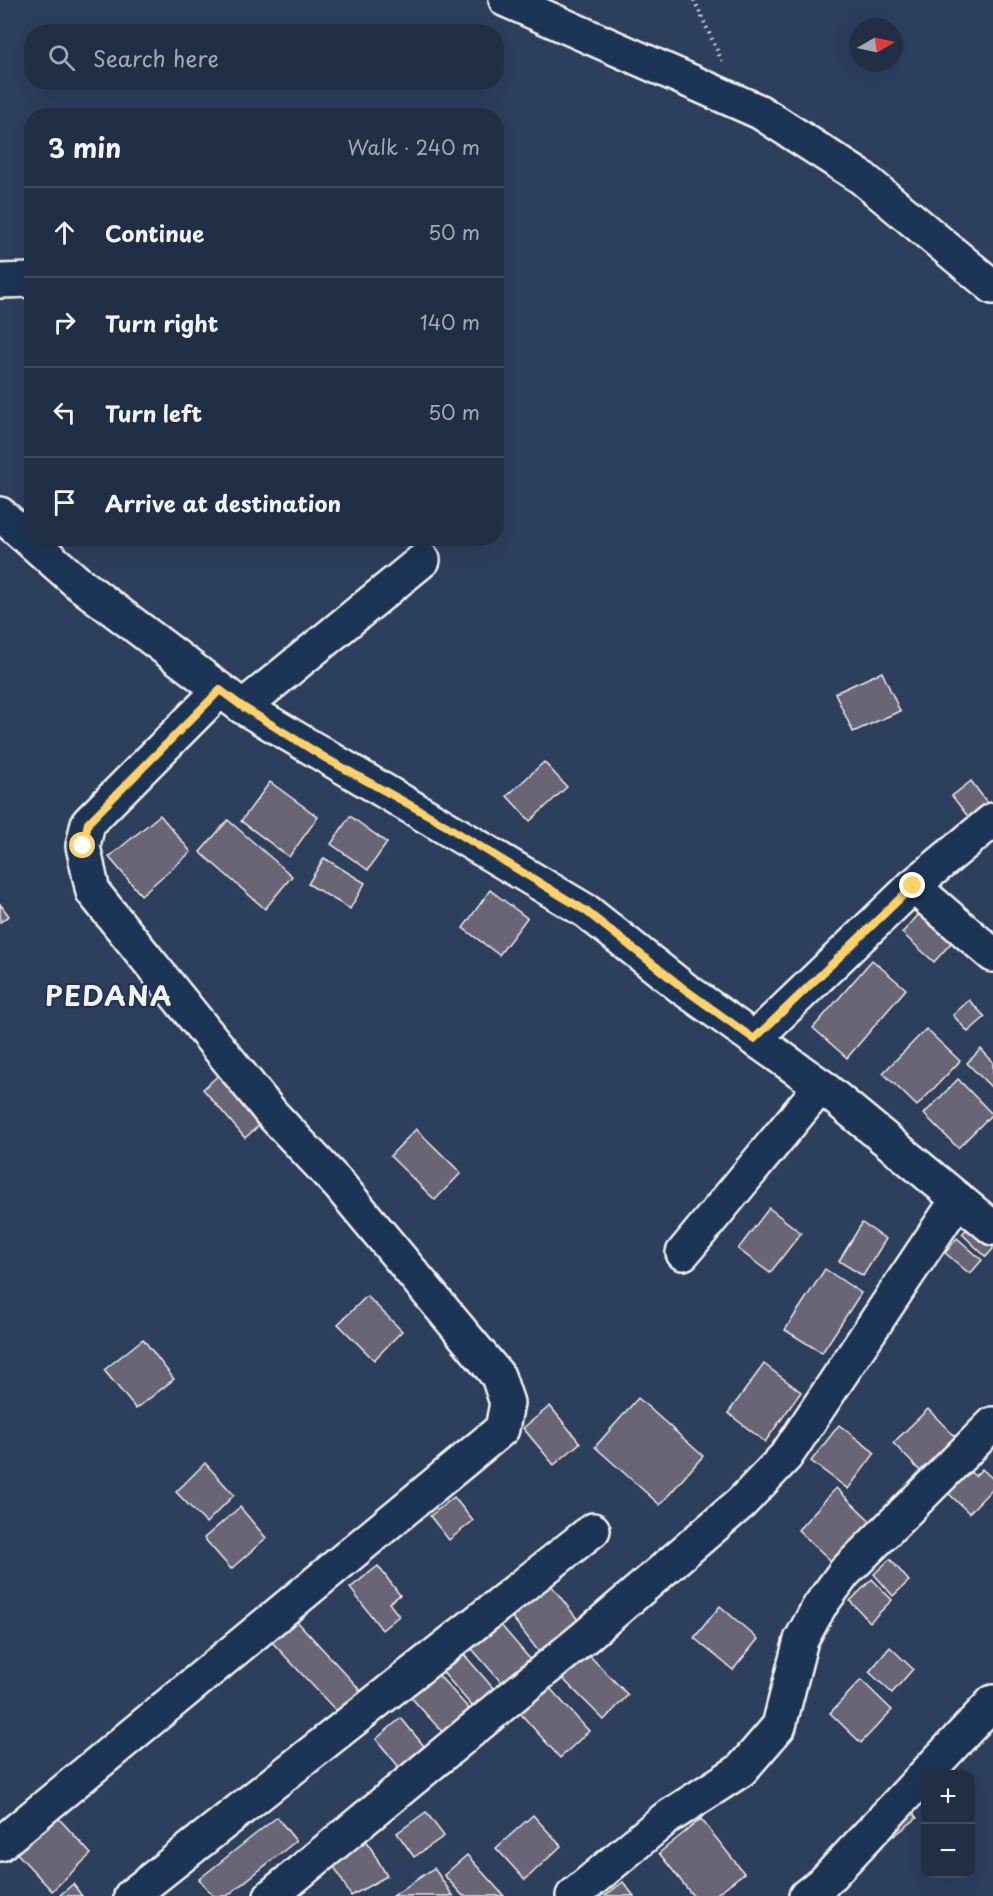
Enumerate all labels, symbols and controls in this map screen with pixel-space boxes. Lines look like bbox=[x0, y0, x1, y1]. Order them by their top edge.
north arrow bbox=[849, 18, 903, 72]
search box bbox=[24, 24, 504, 90]
icon: search bbox=[45, 41, 78, 74]
text: Search here bbox=[93, 41, 219, 74]
text: 3 min bbox=[48, 128, 121, 167]
text: Walk · 240 m bbox=[347, 132, 480, 162]
icon: ahead bbox=[48, 216, 81, 249]
text: Continue bbox=[105, 216, 204, 249]
text: 50 m bbox=[428, 217, 480, 247]
icon: right bbox=[48, 306, 81, 339]
text: Turn right bbox=[105, 306, 218, 339]
text: 140 m bbox=[420, 307, 480, 337]
icon: left bbox=[48, 396, 81, 429]
text: Turn left bbox=[105, 396, 202, 429]
text: 50 m bbox=[428, 397, 480, 427]
icon: arrive bbox=[48, 486, 81, 519]
text: Arrive at destination bbox=[105, 486, 341, 519]
route start bbox=[69, 832, 95, 858]
route end bbox=[899, 872, 925, 898]
district label: PEDANA bbox=[45, 974, 173, 1015]
map controls bbox=[921, 1770, 975, 1878]
button: + bbox=[921, 1770, 975, 1824]
button: − bbox=[921, 1824, 975, 1878]

